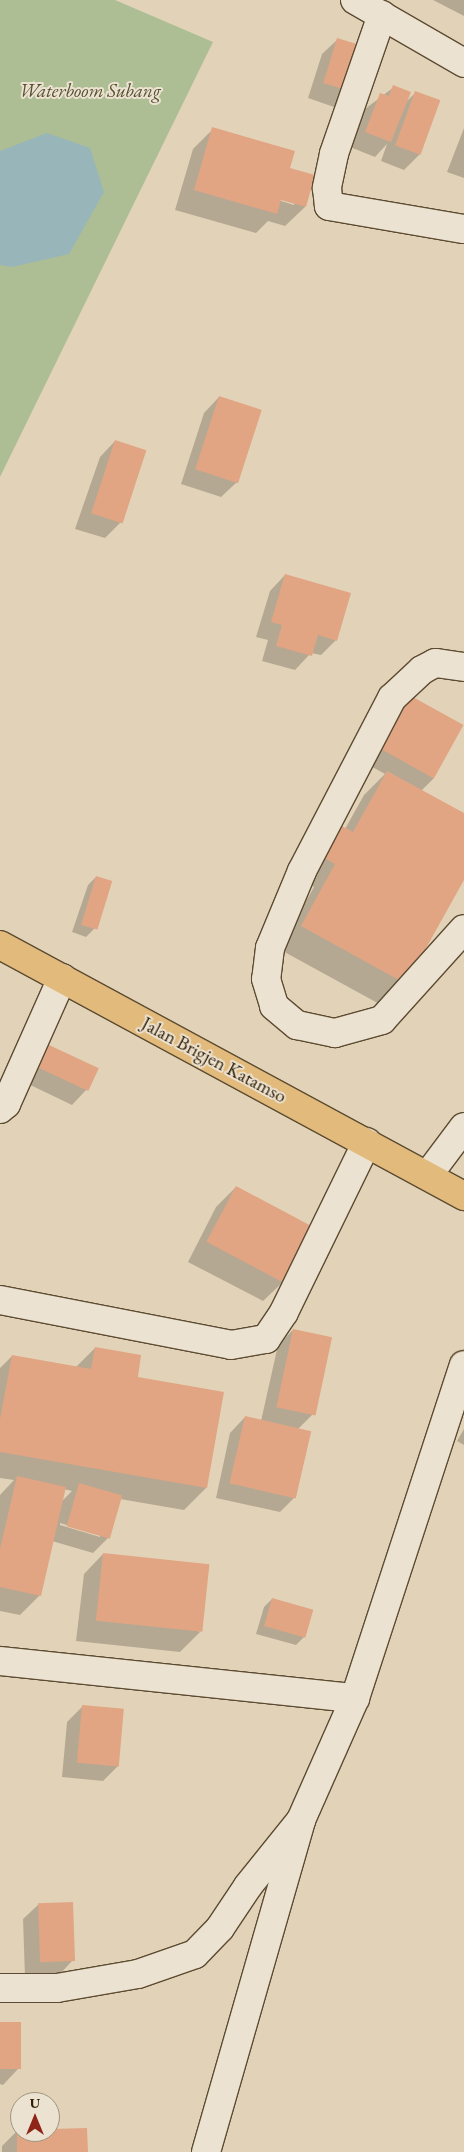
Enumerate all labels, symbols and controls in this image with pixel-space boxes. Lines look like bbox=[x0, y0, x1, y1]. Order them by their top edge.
park label: Waterboom Subang bbox=[19, 80, 161, 102]
street label: Jalan Brigjen Katamso bbox=[138, 1012, 290, 1108]
north arrow bbox=[10, 2092, 60, 2142]
text: U bbox=[30, 2094, 40, 2112]

